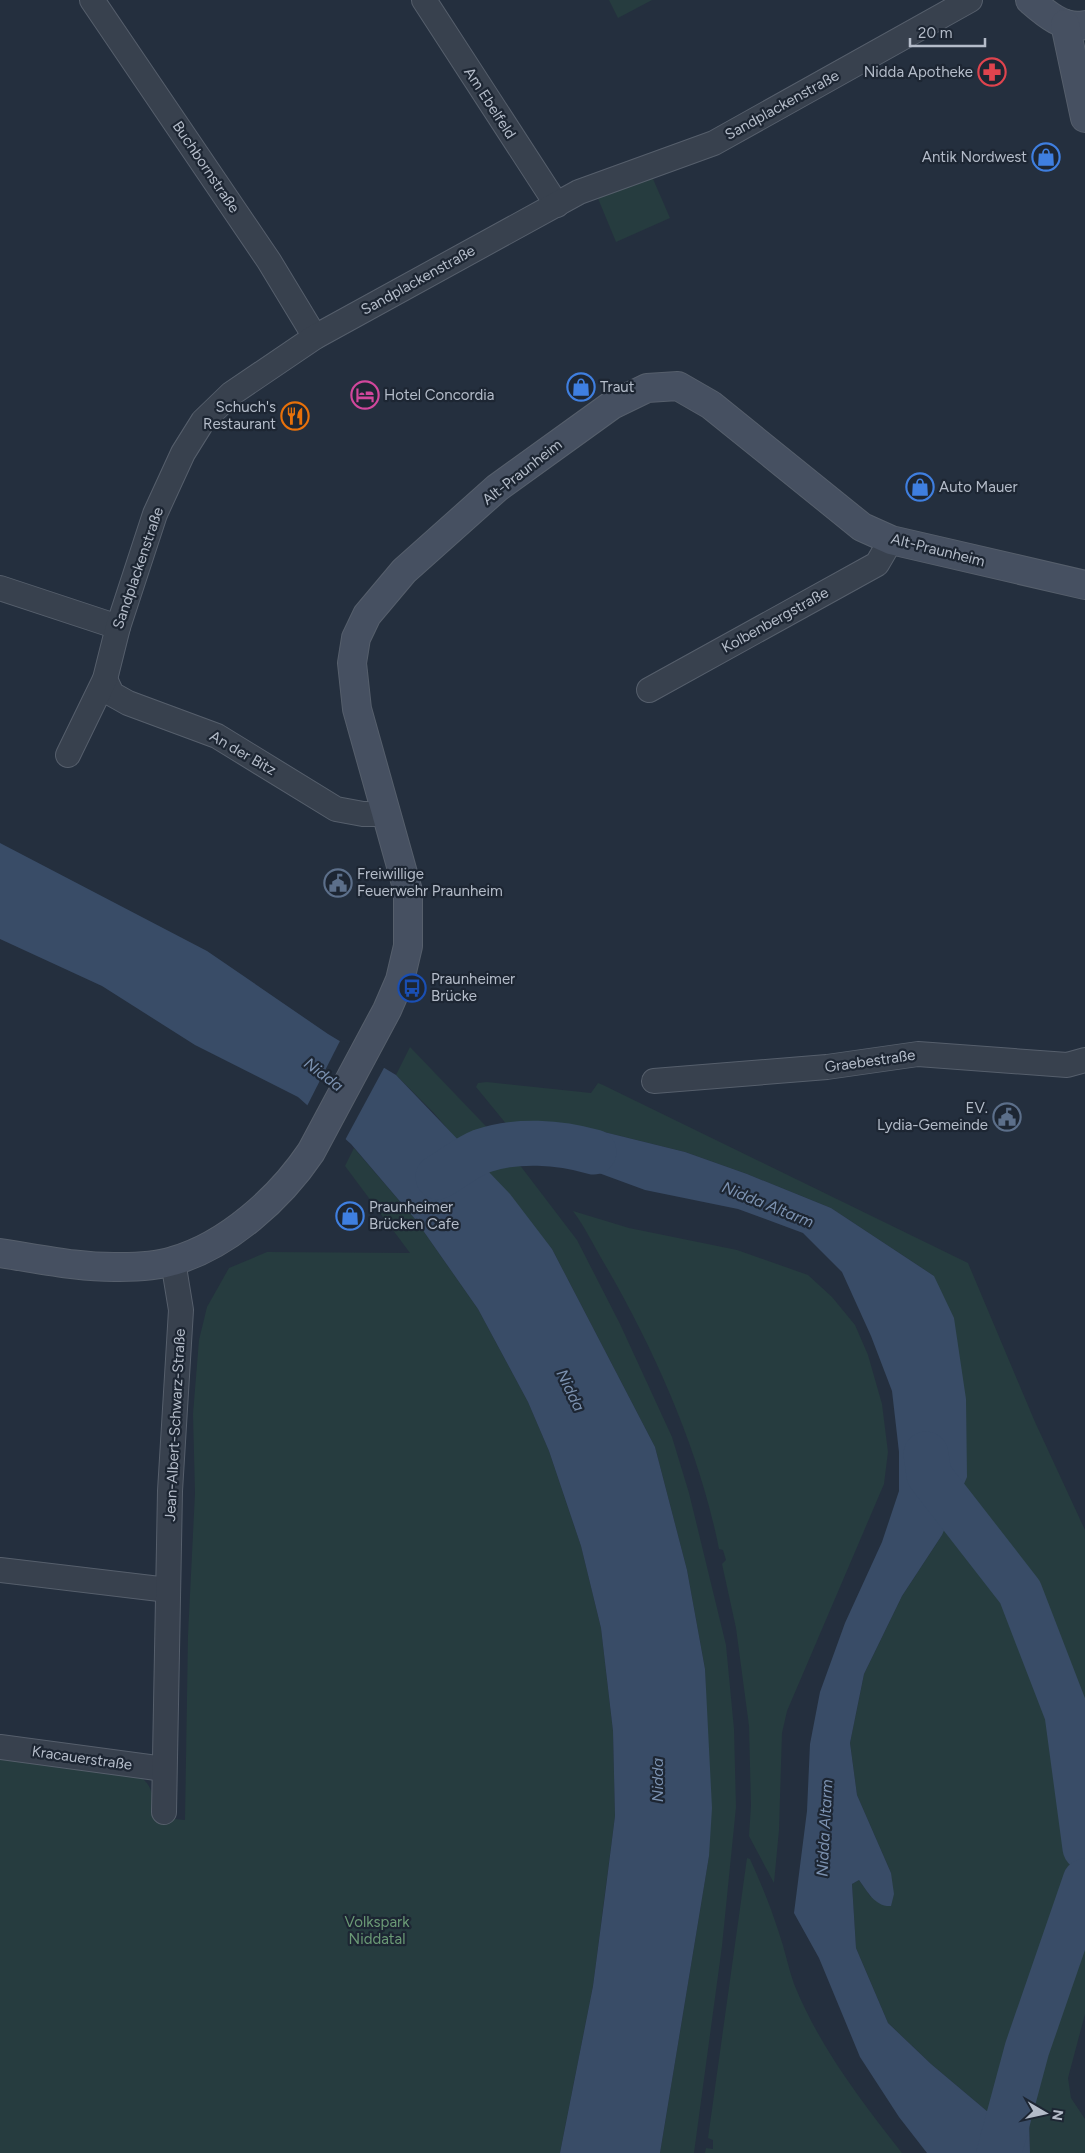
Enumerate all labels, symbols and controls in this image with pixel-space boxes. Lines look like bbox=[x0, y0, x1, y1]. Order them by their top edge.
scale bar bbox=[910, 15, 985, 47]
text: 20 m bbox=[918, 24, 952, 42]
pharmacy icon: Nidda Apotheke bbox=[977, 57, 1007, 87]
place label: Nidda Apotheke bbox=[864, 63, 973, 81]
street label: Am Ebelfeld bbox=[460, 64, 520, 142]
street label: Sandplackenstraße bbox=[722, 66, 842, 144]
street label: Buchbornstraße bbox=[169, 118, 243, 216]
shop icon: Antik Nordwest bbox=[1031, 142, 1061, 172]
place label: Antik Nordwest bbox=[922, 148, 1027, 166]
street label: Sandplackenstraße bbox=[358, 241, 478, 319]
shop icon: Traut bbox=[566, 372, 596, 402]
place label: Traut bbox=[600, 378, 635, 396]
hotel icon: Hotel Concordia bbox=[350, 380, 380, 410]
place label: Hotel Concordia bbox=[384, 386, 494, 404]
place label: Schuch's Restaurant bbox=[203, 398, 276, 433]
restaurant icon: Schuch's Restaurant bbox=[280, 401, 310, 431]
street label: Alt-Praunheim bbox=[479, 435, 565, 509]
shop icon: Auto Mauer bbox=[905, 472, 935, 502]
place label: Auto Mauer bbox=[939, 478, 1018, 496]
street label: Sandplackenstraße bbox=[109, 505, 167, 631]
street label: Alt-Praunheim bbox=[889, 530, 987, 570]
street label: Kolbenbergstraße bbox=[718, 583, 832, 657]
street label: An der Bitz bbox=[207, 727, 279, 779]
place label: Freiwillige Feuerwehr Praunheim bbox=[357, 865, 503, 900]
public building icon: Freiwillige Feuerwehr Praunheim bbox=[323, 868, 353, 898]
place label: Praunheimer Brücke bbox=[431, 970, 515, 1005]
bus stop icon: Praunheimer Brücke bbox=[397, 973, 427, 1003]
street label: Graebestraße bbox=[824, 1046, 916, 1076]
water label: Nidda bbox=[300, 1053, 347, 1095]
place label: EV. Lydia-Gemeinde bbox=[877, 1099, 988, 1134]
public building icon: EV. Lydia-Gemeinde bbox=[992, 1102, 1022, 1132]
water label: Nidda Altarm bbox=[719, 1177, 817, 1232]
place label: Praunheimer Brücken Cafe bbox=[369, 1198, 459, 1233]
shop icon: Praunheimer Brücken Cafe bbox=[335, 1201, 365, 1231]
street label: Jean-Albert-Schwarz-Straße bbox=[161, 1328, 189, 1522]
water label: Nidda bbox=[552, 1366, 589, 1414]
street label: Kracauerstraße bbox=[31, 1742, 133, 1774]
water label: Nidda bbox=[648, 1758, 667, 1802]
water label: Nidda Altarm bbox=[812, 1779, 837, 1877]
park label: Volkspark Niddatal bbox=[345, 1913, 410, 1948]
north arrow bbox=[1020, 2088, 1070, 2138]
text: N bbox=[1048, 2108, 1067, 2122]

